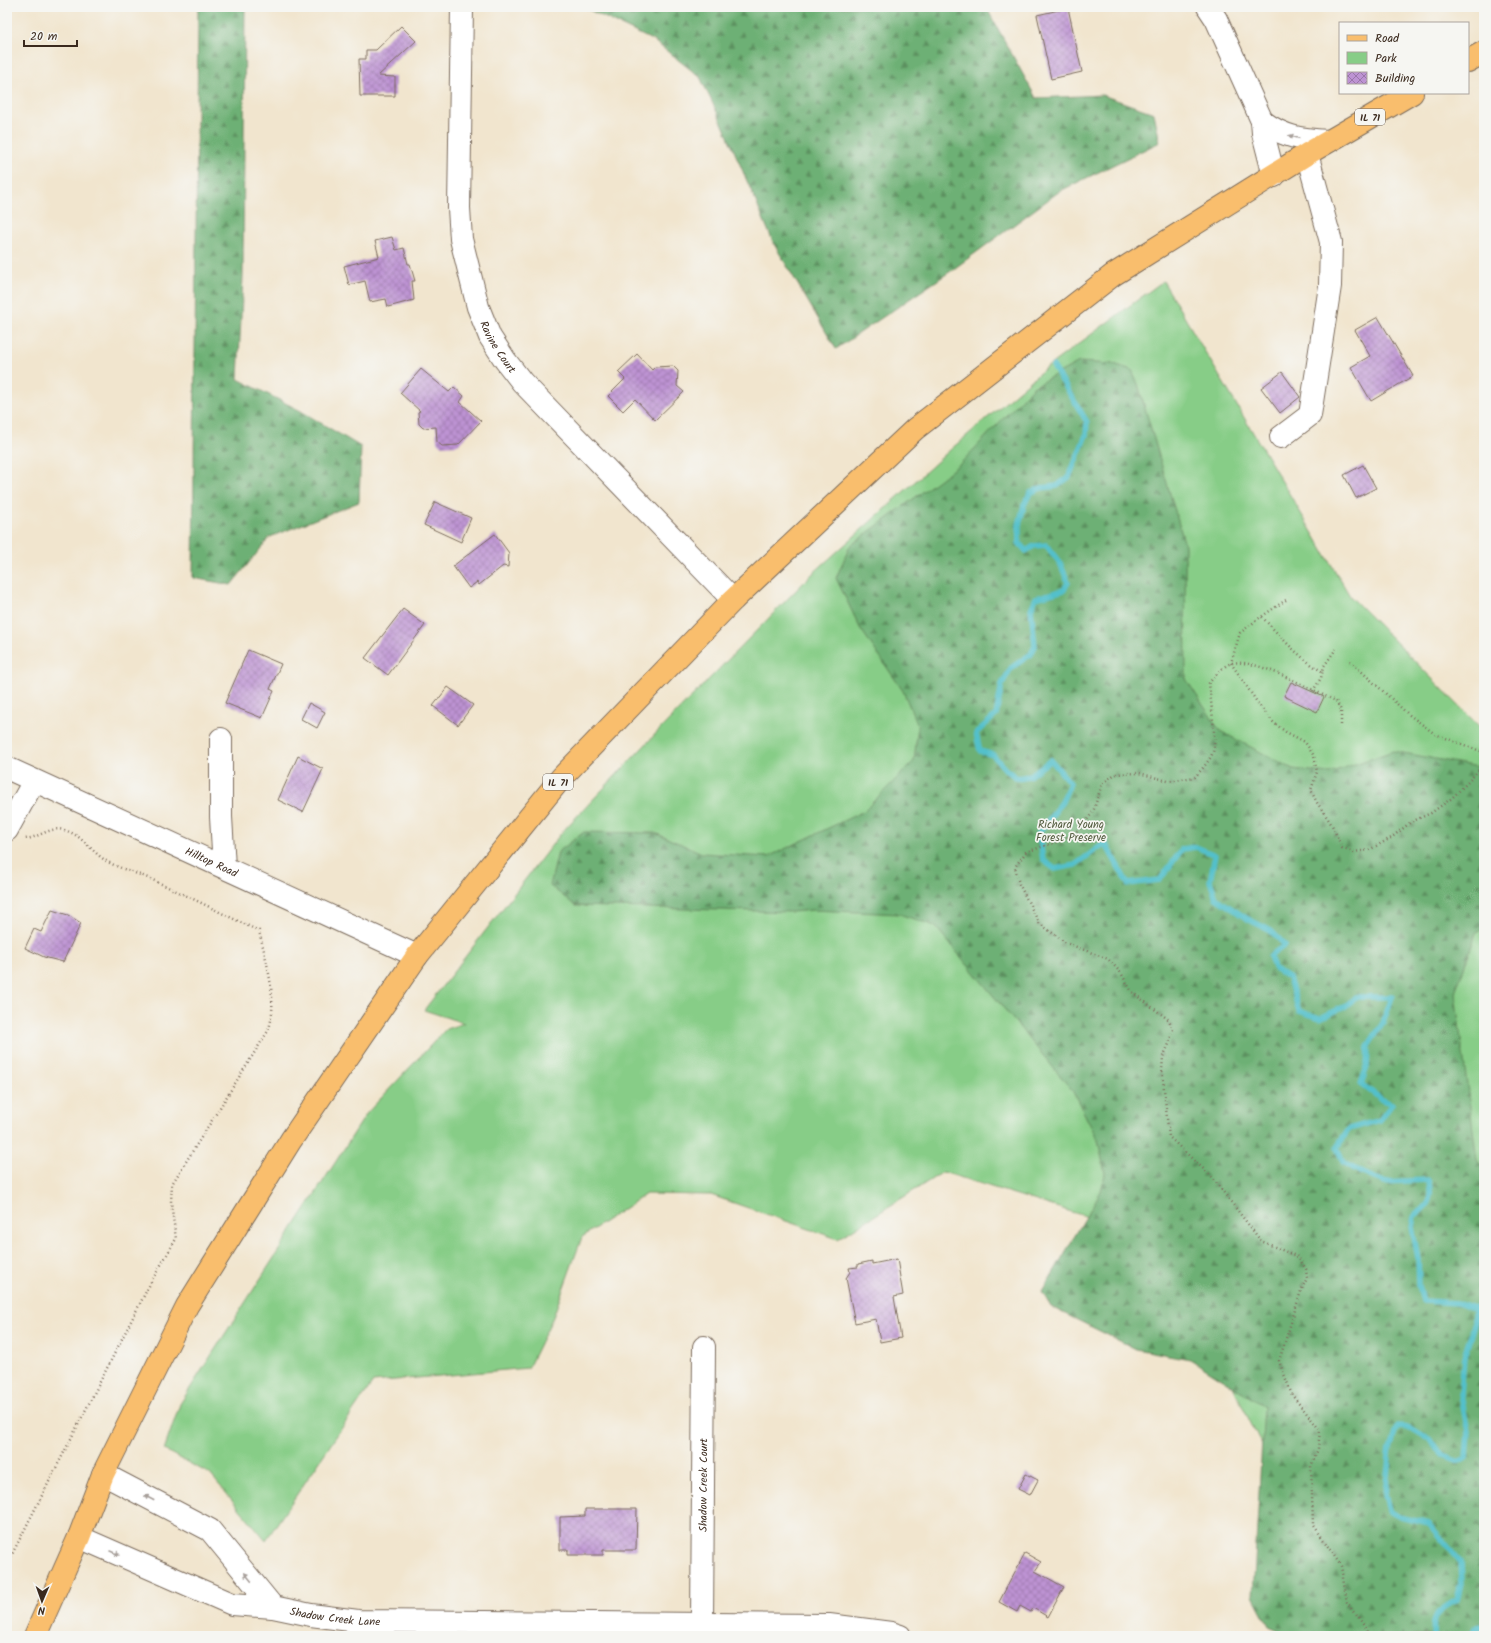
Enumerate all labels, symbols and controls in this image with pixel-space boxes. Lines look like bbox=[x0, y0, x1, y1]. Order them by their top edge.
scale bar bbox=[24, 22, 77, 48]
legend bbox=[1339, 22, 1469, 94]
text: 20 m bbox=[30, 27, 58, 46]
text: Road bbox=[1375, 29, 1400, 48]
text: Park bbox=[1375, 49, 1397, 68]
text: Building bbox=[1375, 69, 1415, 88]
road number: IL 71 bbox=[1355, 109, 1385, 125]
one-way arrow bbox=[1287, 134, 1299, 140]
street label: Ravine Court bbox=[474, 318, 521, 378]
road number: IL 71 bbox=[543, 774, 573, 790]
park label: Richard Young Forest Preserve bbox=[1036, 816, 1106, 847]
street label: Hilltop Road bbox=[182, 843, 241, 883]
street label: Shadow Creek Court bbox=[695, 1437, 713, 1532]
one-way arrow bbox=[143, 1495, 154, 1501]
one-way arrow bbox=[109, 1550, 120, 1556]
one-way arrow bbox=[244, 1572, 253, 1583]
north arrow bbox=[22, 1581, 62, 1621]
text: N bbox=[38, 1601, 45, 1619]
street label: Shadow Creek Lane bbox=[288, 1603, 380, 1631]

